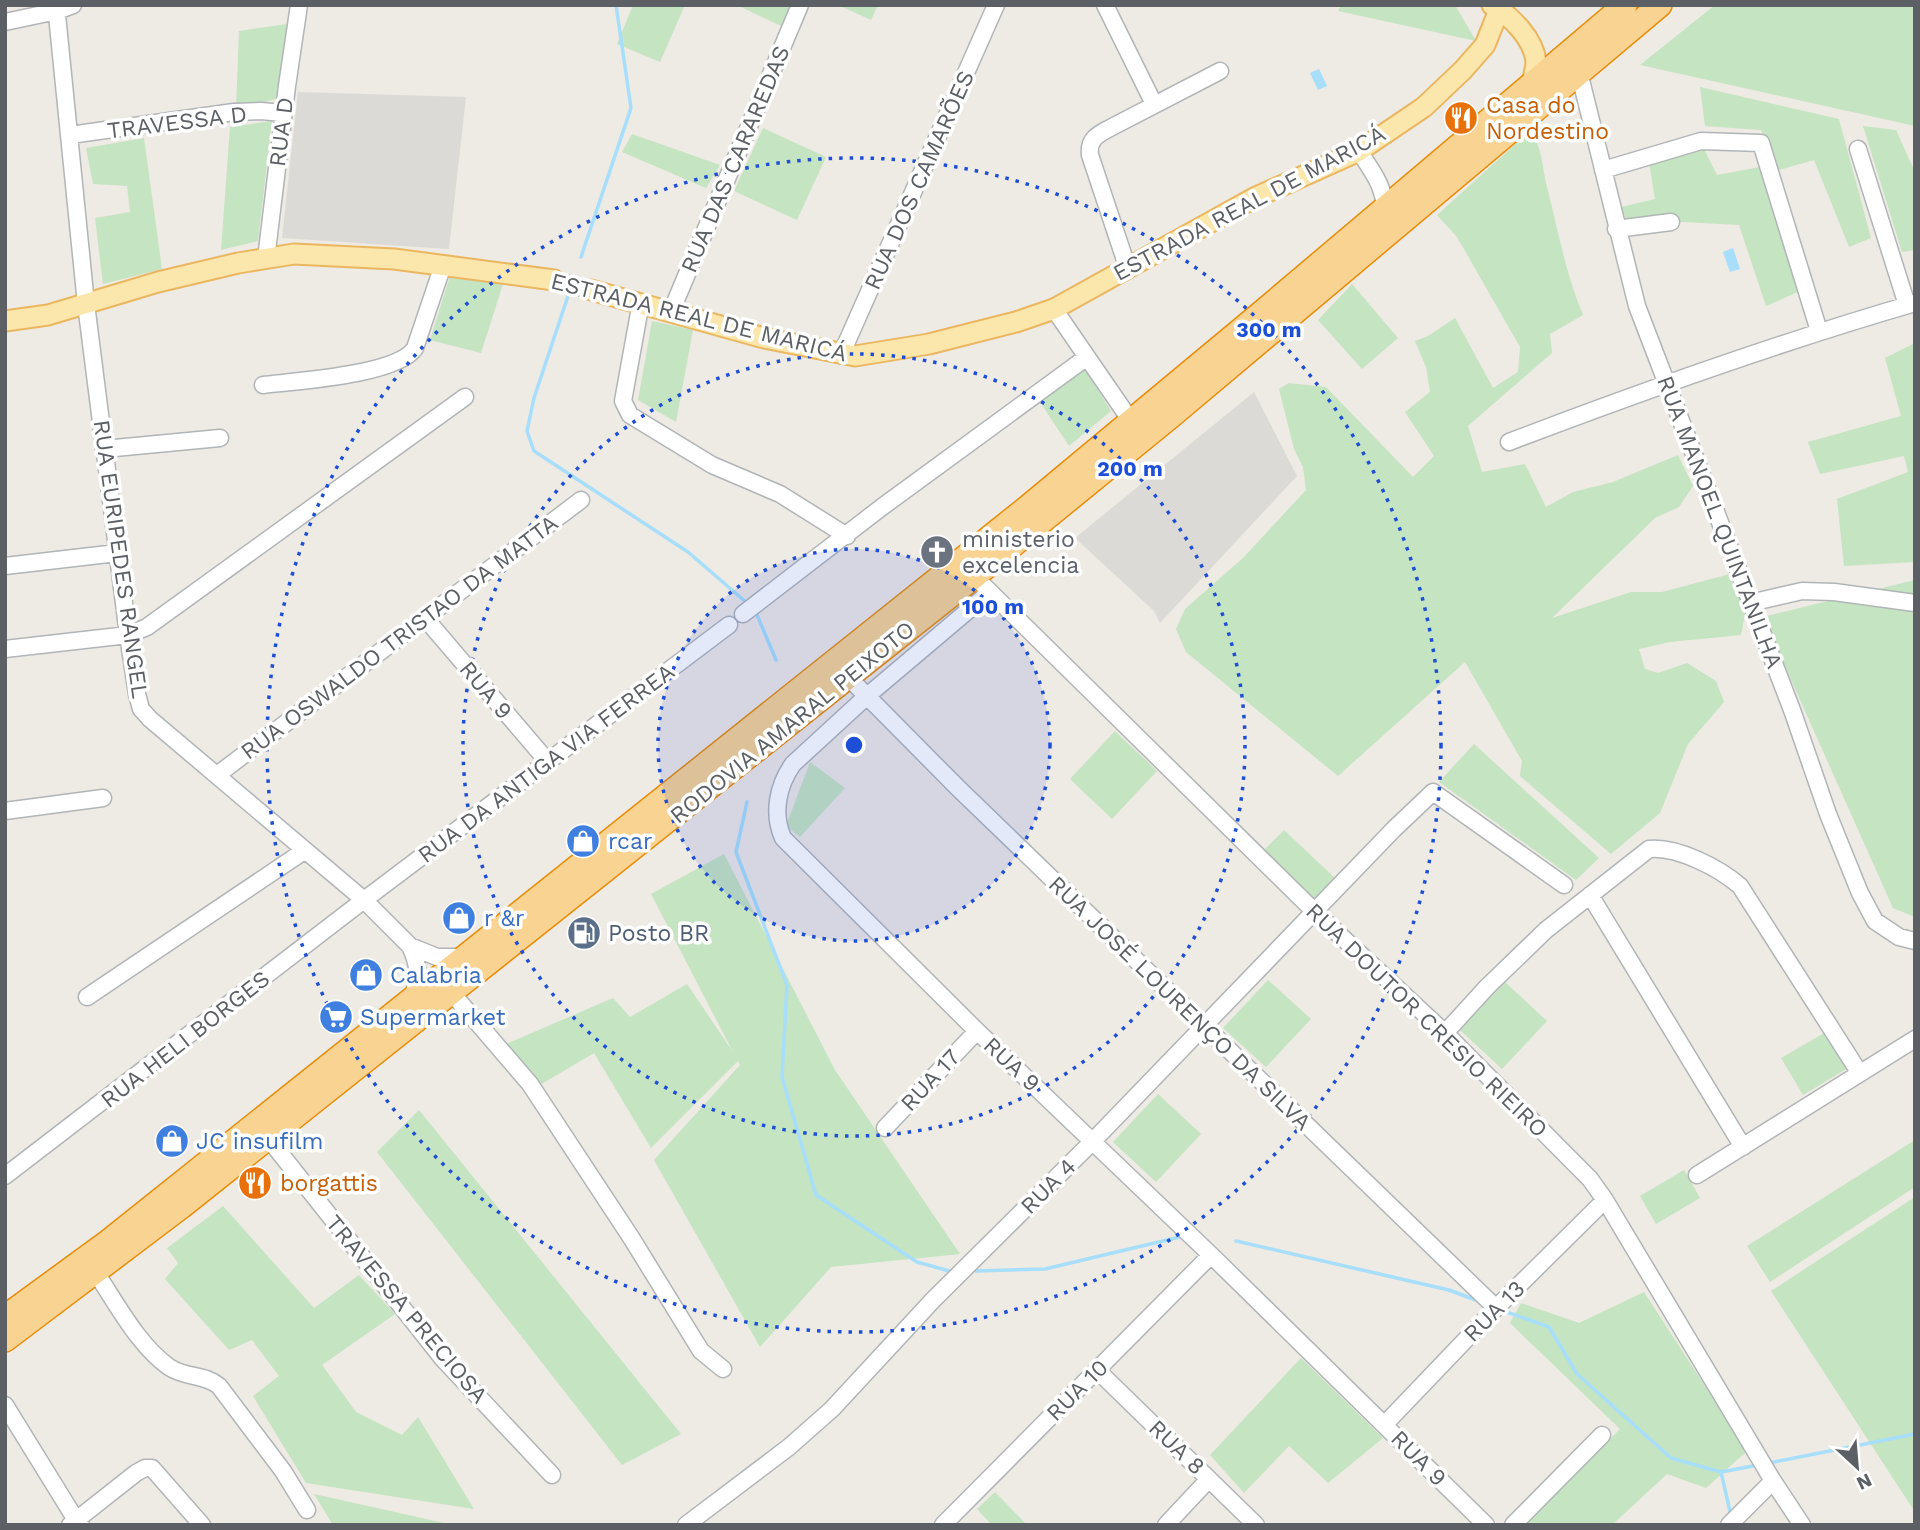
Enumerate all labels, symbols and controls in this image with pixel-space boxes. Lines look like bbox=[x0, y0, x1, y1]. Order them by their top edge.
street label: RUA DAS CARAREDAS bbox=[675, 42, 796, 277]
street label: RUA DOS CAMARÕES bbox=[859, 66, 980, 294]
place label: Casa do Nordestino bbox=[1486, 92, 1609, 145]
street label: RUA D bbox=[264, 96, 299, 168]
restaurant icon: Casa do Nordestino bbox=[1442, 99, 1480, 137]
street label: TRAVESSA D bbox=[106, 101, 248, 144]
street label: ESTRADA REAL DE MARICÁ bbox=[1109, 120, 1390, 287]
street label: ESTRADA REAL DE MARICÁ bbox=[548, 268, 850, 367]
text: 300 m bbox=[1236, 317, 1302, 342]
street label: RUA MANOEL QUINTANILHA bbox=[1651, 372, 1788, 672]
street label: RUA EURIPEDES RANGEL bbox=[88, 418, 153, 700]
text: 200 m bbox=[1097, 456, 1163, 481]
street label: RUA OSWALDO TRISTAO DA MATTA bbox=[236, 509, 563, 765]
place label: ministerio excelencia bbox=[962, 526, 1079, 579]
church icon: ministerio excelencia bbox=[918, 533, 956, 571]
text: 100 m bbox=[962, 594, 1024, 619]
street label: RODOVIA AMARAL PEIXOTO bbox=[665, 616, 920, 829]
street label: RUA 9 bbox=[454, 656, 518, 725]
street label: RUA DA ANTIGA VIA FERREA bbox=[413, 658, 680, 869]
centre of rings bbox=[842, 733, 866, 757]
shop icon: rcar bbox=[564, 822, 602, 860]
place label: rcar bbox=[608, 828, 652, 855]
street label: RUA JOSÉ LOURENÇO DA SILVA bbox=[1043, 871, 1316, 1136]
street label: RUA DOUTOR CRESIO RIEIRO bbox=[1300, 898, 1553, 1143]
shop icon: r &r bbox=[440, 899, 478, 937]
place label: r &r bbox=[484, 905, 524, 932]
fuel station icon: Posto BR bbox=[565, 914, 603, 952]
place label: Posto BR bbox=[608, 920, 709, 947]
shop icon: Calabria bbox=[347, 956, 385, 994]
place label: Calabria bbox=[390, 962, 482, 989]
street label: RUA HELI BORGES bbox=[96, 965, 275, 1114]
supermarket icon: Supermarket bbox=[317, 998, 355, 1036]
place label: Supermarket bbox=[360, 1004, 506, 1031]
street label: RUA 9 bbox=[978, 1032, 1045, 1097]
street label: RUA 17 bbox=[895, 1044, 966, 1117]
shop icon: JC insufilm bbox=[153, 1122, 191, 1160]
place label: JC insufilm bbox=[196, 1128, 323, 1155]
street label: RUA 4 bbox=[1015, 1153, 1082, 1220]
restaurant icon: borgattis bbox=[236, 1164, 274, 1202]
place label: borgattis bbox=[280, 1170, 378, 1197]
street label: TRAVESSA PRECIOSA bbox=[320, 1210, 493, 1409]
street label: RUA 13 bbox=[1458, 1275, 1530, 1347]
street label: RUA 10 bbox=[1041, 1354, 1114, 1427]
street label: RUA 8 bbox=[1143, 1414, 1210, 1480]
street label: RUA 9 bbox=[1385, 1425, 1452, 1492]
north arrow bbox=[1822, 1432, 1892, 1502]
text: N bbox=[1853, 1468, 1876, 1495]

